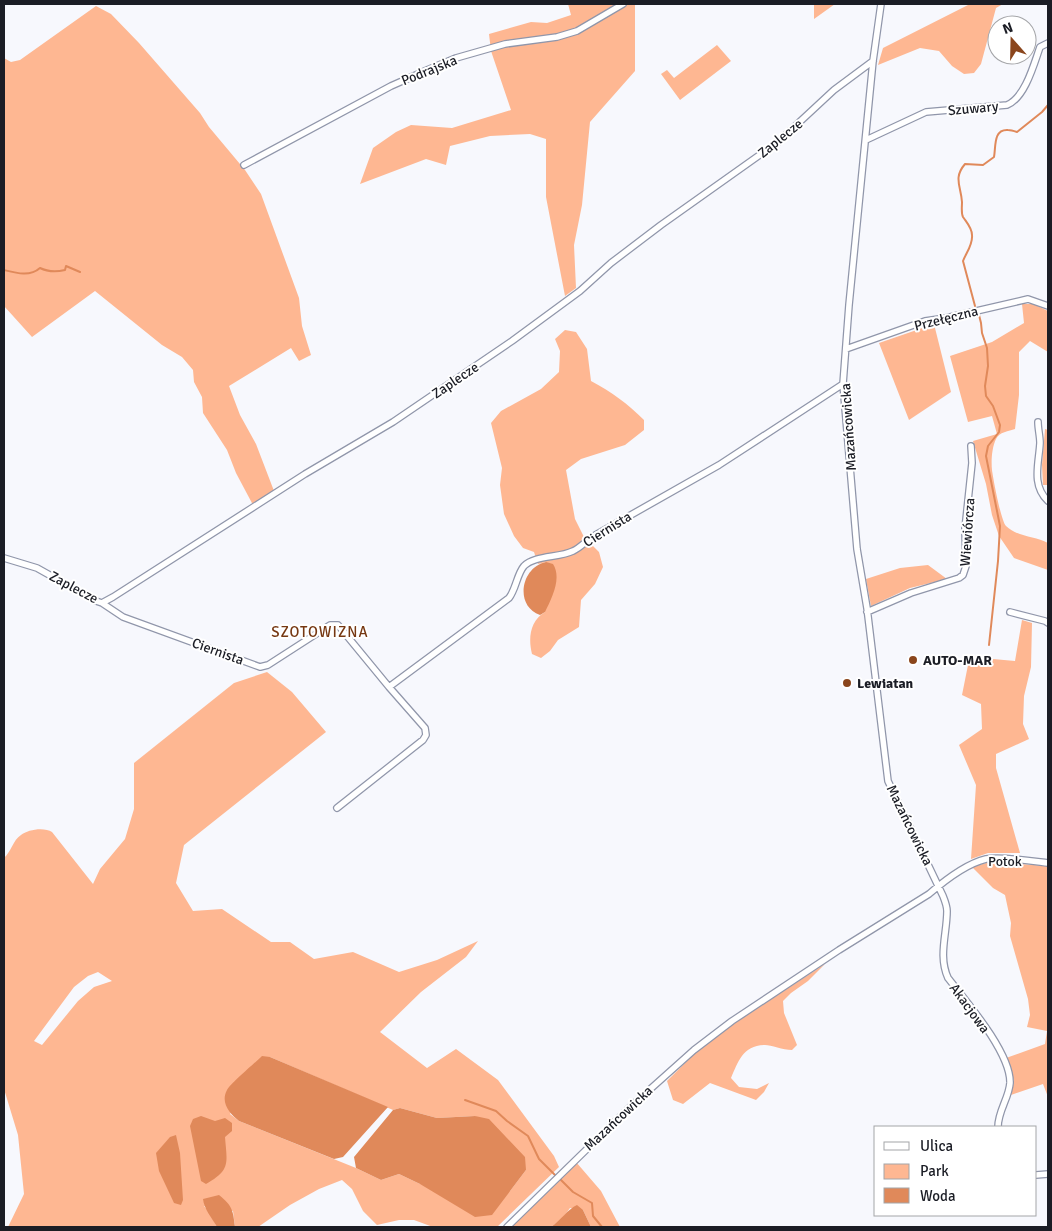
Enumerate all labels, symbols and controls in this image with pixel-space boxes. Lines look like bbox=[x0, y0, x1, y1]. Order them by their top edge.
north arrow bbox=[987, 15, 1037, 65]
text: N bbox=[1000, 19, 1015, 38]
street label: Podrajska bbox=[399, 52, 460, 89]
street label: Szuwary bbox=[947, 98, 999, 119]
street label: Zaplecze bbox=[754, 115, 806, 162]
street label: Przełęczna bbox=[912, 302, 980, 335]
street label: Zaplecze bbox=[429, 359, 482, 402]
street label: Mazańcowicka bbox=[837, 383, 860, 471]
street label: Wiewiórcza bbox=[957, 497, 978, 567]
street label: Ciernista bbox=[580, 508, 635, 551]
street label: Zaplecze bbox=[46, 568, 101, 607]
district label: SZOTOWIZNA bbox=[271, 623, 369, 641]
street label: Ciernista bbox=[190, 634, 246, 669]
place label: AUTO-MAR bbox=[923, 652, 992, 669]
marker: AUTO-MAR bbox=[907, 654, 919, 666]
place label: Lewiatan bbox=[857, 675, 914, 692]
marker: Lewiatan bbox=[841, 677, 853, 689]
street label: Mazańcowicka bbox=[883, 782, 936, 868]
street label: Potok bbox=[988, 853, 1022, 870]
street label: Akacjowa bbox=[946, 980, 993, 1037]
street label: Mazańcowicka bbox=[580, 1082, 656, 1155]
legend bbox=[874, 1126, 1037, 1216]
text: Ulica bbox=[920, 1137, 953, 1155]
text: Park bbox=[920, 1162, 949, 1180]
text: Woda bbox=[920, 1187, 956, 1205]

